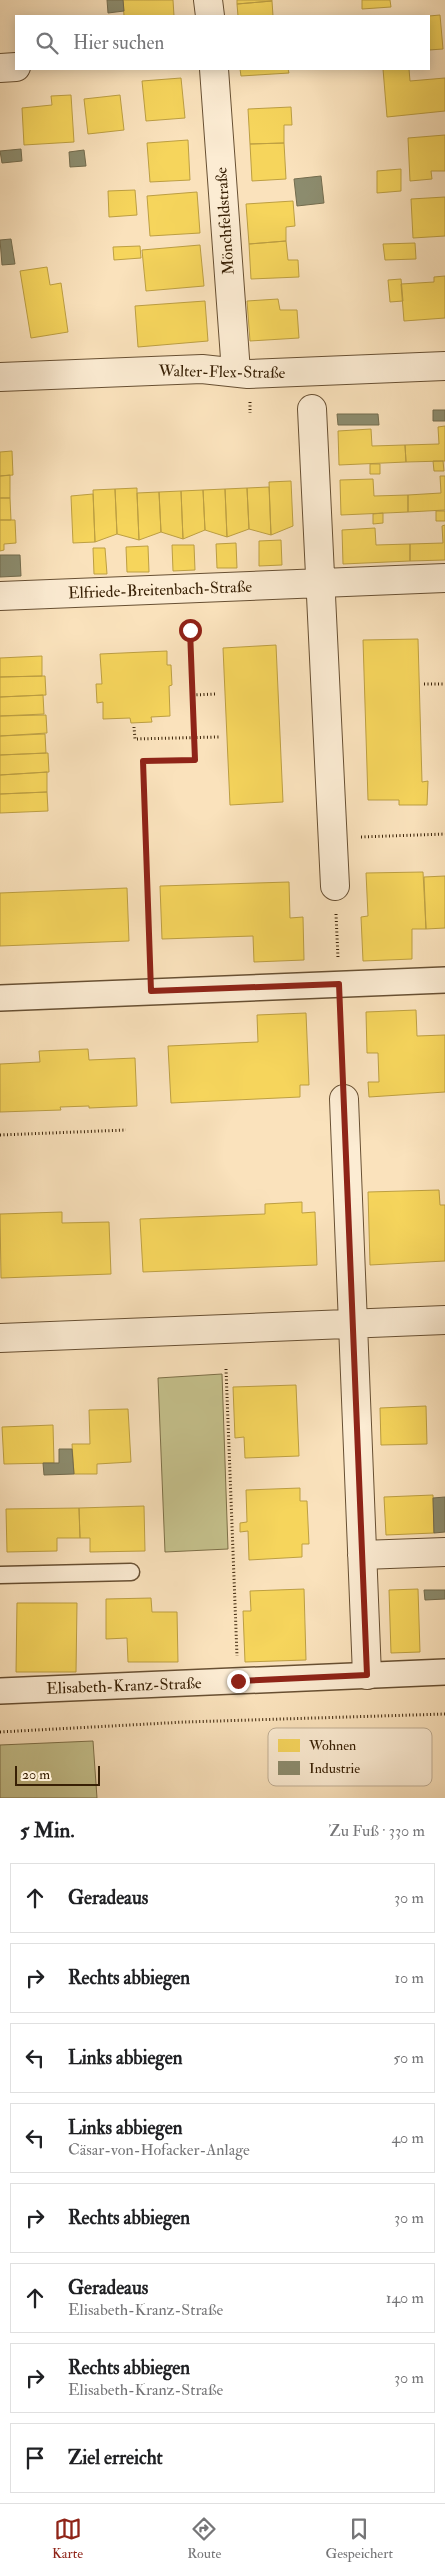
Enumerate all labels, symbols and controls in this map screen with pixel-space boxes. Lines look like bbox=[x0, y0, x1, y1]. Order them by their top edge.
search box bbox=[15, 15, 430, 70]
icon: search bbox=[33, 29, 61, 57]
text: Hier suchen bbox=[73, 31, 164, 55]
street label: Mönchfeldstraße bbox=[211, 166, 239, 276]
street label: Walter-Flex-Straße bbox=[158, 361, 286, 383]
street label: Elfriede-Breitenbach-Straße bbox=[68, 577, 253, 603]
route start bbox=[179, 619, 202, 642]
route end bbox=[227, 1670, 250, 1693]
street label: Elisabeth-Kranz-Straße bbox=[46, 1673, 202, 1699]
legend bbox=[268, 1728, 432, 1786]
text: Wohnen bbox=[308, 1737, 356, 1754]
text: Industrie bbox=[309, 1760, 360, 1777]
scale bar bbox=[15, 1763, 100, 1786]
text: 20 m bbox=[22, 1766, 50, 1783]
text: 5 Min. bbox=[20, 1817, 74, 1844]
text: Zu Fuß · 330 m bbox=[329, 1821, 425, 1841]
icon: ahead bbox=[21, 1884, 49, 1912]
text: Geradeaus bbox=[68, 1886, 148, 1910]
text: 30 m bbox=[394, 1888, 424, 1908]
icon: right bbox=[21, 1964, 49, 1992]
text: Rechts abbiegen bbox=[68, 1966, 190, 1990]
text: 10 m bbox=[394, 1968, 424, 1988]
icon: left bbox=[21, 2044, 49, 2072]
text: Links abbiegen bbox=[68, 2046, 182, 2070]
text: 50 m bbox=[393, 2048, 424, 2068]
text: Links abbiegen bbox=[68, 2116, 182, 2140]
icon: left bbox=[21, 2124, 49, 2152]
text: 40 m bbox=[391, 2128, 424, 2148]
text: Cäsar-von-Hofacker-Anlage bbox=[68, 2140, 250, 2160]
icon: right bbox=[21, 2204, 49, 2232]
text: Rechts abbiegen bbox=[68, 2206, 190, 2230]
text: 30 m bbox=[394, 2208, 424, 2228]
text: Geradeaus bbox=[68, 2276, 148, 2300]
icon: ahead bbox=[21, 2284, 49, 2312]
text: 140 m bbox=[386, 2288, 424, 2308]
text: Elisabeth-Kranz-Straße bbox=[68, 2300, 223, 2320]
text: Rechts abbiegen bbox=[68, 2356, 190, 2380]
icon: right bbox=[21, 2364, 49, 2392]
text: 30 m bbox=[394, 2368, 424, 2388]
text: Elisabeth-Kranz-Straße bbox=[68, 2380, 223, 2400]
icon: arrive bbox=[21, 2444, 49, 2472]
text: Ziel erreicht bbox=[68, 2446, 163, 2470]
tab: Karte bbox=[52, 2515, 83, 2562]
tab: Route bbox=[187, 2515, 221, 2562]
tab: Gespeichert bbox=[325, 2515, 393, 2562]

